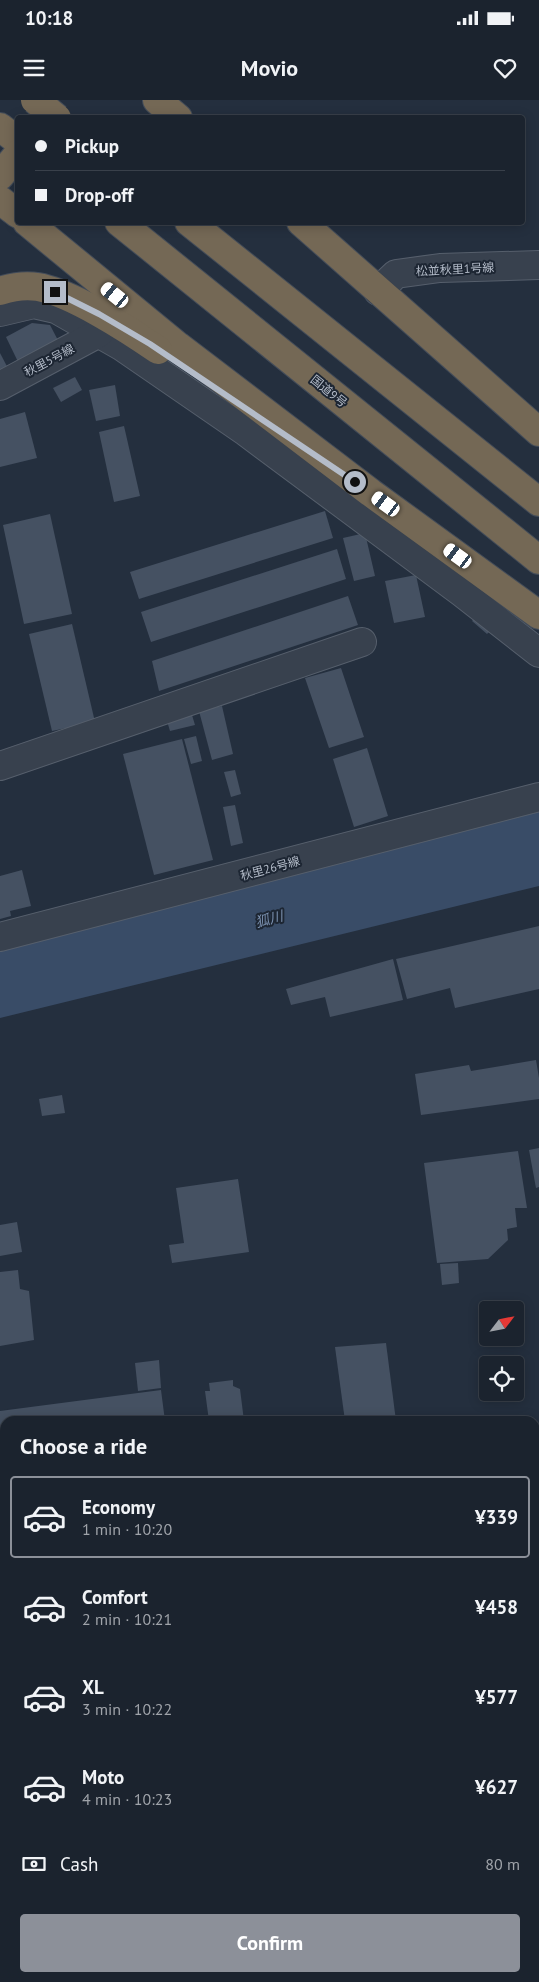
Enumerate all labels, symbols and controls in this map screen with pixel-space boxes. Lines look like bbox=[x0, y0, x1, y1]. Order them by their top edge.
text: 10:18 bbox=[25, 6, 73, 30]
icon: menu bbox=[20, 54, 48, 82]
text: Movio bbox=[241, 54, 298, 82]
icon: heart bbox=[491, 54, 519, 82]
text: Pickup bbox=[65, 134, 119, 158]
text: Drop-off bbox=[65, 183, 133, 207]
street label: 松並秋里1号線 bbox=[415, 259, 495, 279]
car bbox=[98, 280, 131, 310]
route end bbox=[44, 281, 66, 303]
street label: 秋里5号線 bbox=[21, 341, 77, 379]
street label: 国道9号 bbox=[308, 372, 350, 410]
route start bbox=[344, 471, 366, 493]
car bbox=[369, 489, 402, 519]
car bbox=[441, 541, 474, 571]
street label: 秋里26号線 bbox=[239, 853, 301, 883]
water label: 狐川 bbox=[253, 906, 287, 931]
north arrow bbox=[479, 1301, 524, 1346]
map controls bbox=[479, 1301, 524, 1401]
button: locate bbox=[479, 1356, 524, 1401]
text: Choose a ride bbox=[20, 1432, 147, 1460]
icon: car bbox=[22, 1495, 67, 1540]
text: Economy bbox=[82, 1495, 155, 1519]
text: ¥339 bbox=[475, 1505, 518, 1529]
text: 1 min · 10:20 bbox=[82, 1519, 172, 1539]
icon: car bbox=[22, 1585, 67, 1630]
text: Comfort bbox=[82, 1585, 148, 1609]
text: ¥458 bbox=[475, 1595, 518, 1619]
text: 2 min · 10:21 bbox=[82, 1609, 172, 1629]
icon: car bbox=[22, 1675, 67, 1720]
text: XL bbox=[82, 1675, 104, 1699]
text: ¥577 bbox=[475, 1685, 518, 1709]
text: 3 min · 10:22 bbox=[82, 1699, 172, 1719]
icon: car bbox=[22, 1765, 67, 1810]
text: Moto bbox=[82, 1765, 124, 1789]
text: ¥627 bbox=[475, 1775, 518, 1799]
text: 4 min · 10:23 bbox=[82, 1789, 172, 1809]
icon: cash bbox=[20, 1850, 48, 1878]
text: Cash bbox=[60, 1852, 98, 1876]
text: 80 m bbox=[485, 1854, 520, 1874]
button: Confirm bbox=[20, 1914, 520, 1972]

